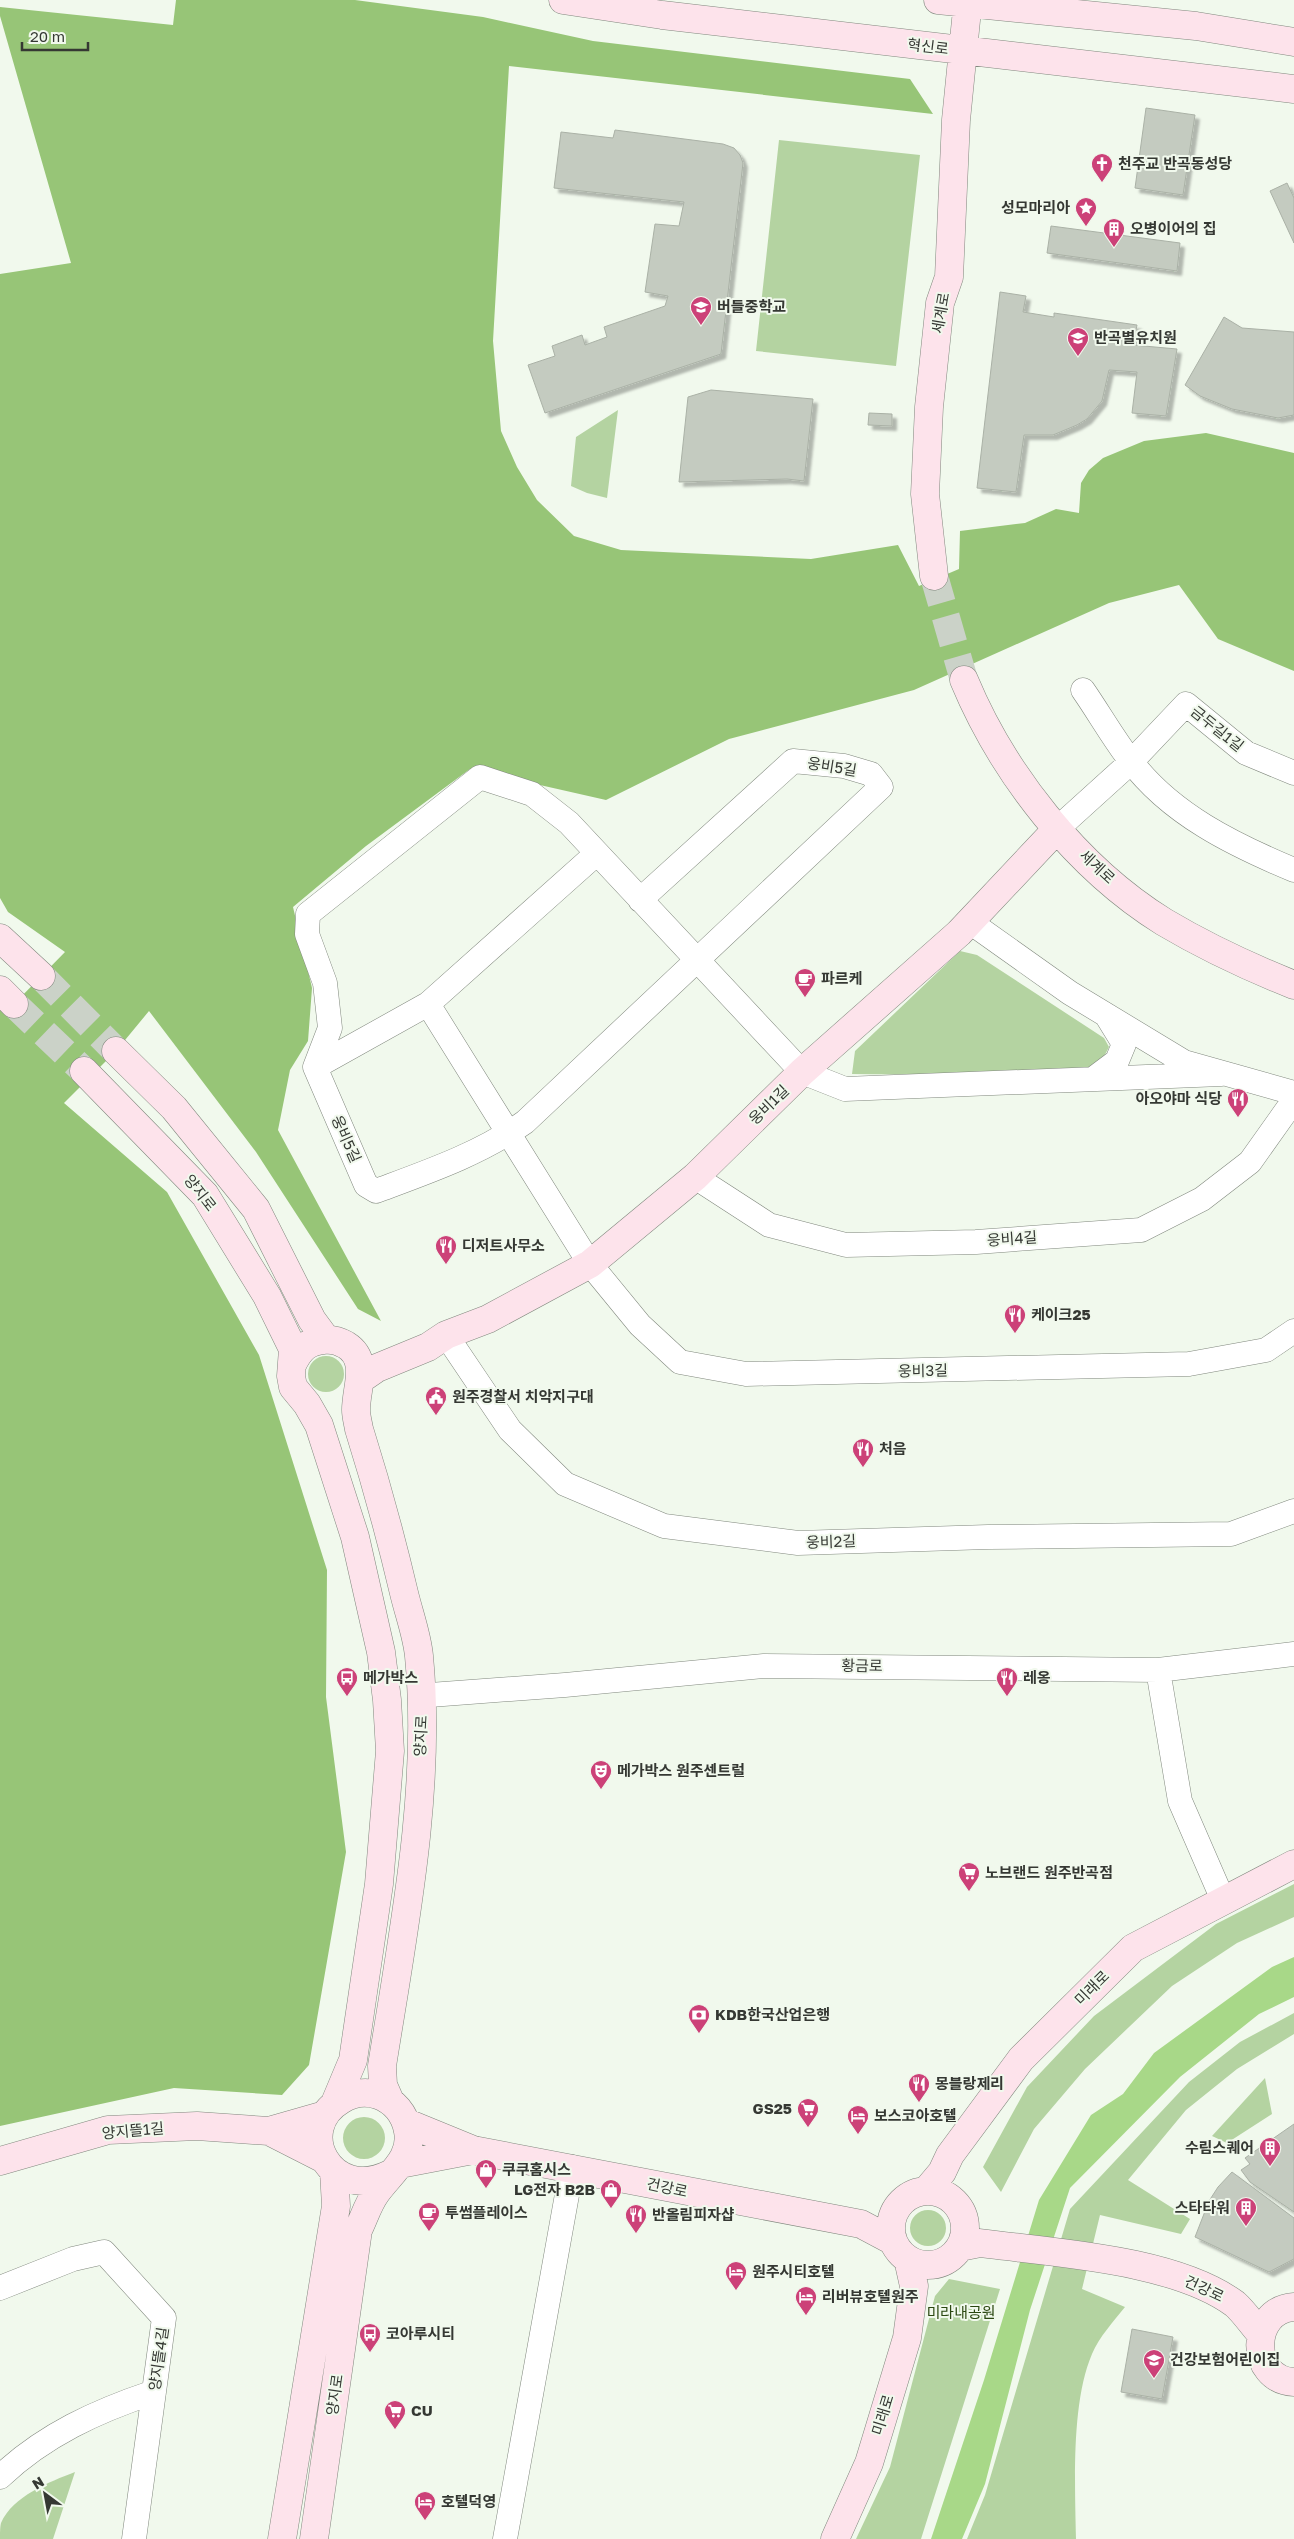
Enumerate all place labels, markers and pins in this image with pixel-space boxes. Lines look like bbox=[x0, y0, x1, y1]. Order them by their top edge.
church icon: 천주교 반곡동성당 bbox=[1090, 152, 1114, 183]
place label: 천주교 반곡동성당 bbox=[1118, 154, 1232, 172]
place icon: 성모마리아 bbox=[1074, 196, 1098, 227]
place label: 성모마리아 bbox=[1001, 198, 1070, 216]
building icon: 오병이어의 집 bbox=[1102, 217, 1126, 248]
place label: 오병이어의 집 bbox=[1130, 219, 1217, 237]
school or university icon: 버들중학교 bbox=[689, 295, 713, 326]
place label: 버들중학교 bbox=[717, 297, 786, 315]
school or university icon: 반곡별유치원 bbox=[1066, 326, 1090, 357]
place label: 반곡별유치원 bbox=[1094, 328, 1177, 346]
cafe icon: 파르케 bbox=[793, 967, 817, 998]
place label: 파르케 bbox=[821, 969, 862, 987]
restaurant icon: 아오야마 식당 bbox=[1226, 1087, 1250, 1118]
place label: 아오야마 식당 bbox=[1135, 1089, 1222, 1107]
restaurant icon: 디저트사무소 bbox=[434, 1234, 458, 1265]
place label: 디저트사무소 bbox=[462, 1236, 545, 1254]
restaurant icon: 케이크25 bbox=[1003, 1303, 1027, 1334]
place label: 케이크25 bbox=[1031, 1305, 1091, 1323]
public building icon: 원주경찰서 치악지구대 bbox=[424, 1385, 448, 1416]
place label: 원주경찰서 치악지구대 bbox=[452, 1387, 594, 1405]
restaurant icon: 처음 bbox=[851, 1437, 875, 1468]
place label: 처음 bbox=[879, 1439, 907, 1457]
bus stop icon: 메가박스 bbox=[335, 1666, 359, 1697]
restaurant icon: 레옹 bbox=[995, 1666, 1019, 1697]
place label: 메가박스 bbox=[363, 1668, 418, 1686]
place label: 레옹 bbox=[1023, 1668, 1051, 1686]
theatre icon: 메가박스 원주센트럴 bbox=[589, 1759, 613, 1790]
place label: 메가박스 원주센트럴 bbox=[617, 1761, 745, 1779]
supermarket icon: 노브랜드 원주반곡점 bbox=[957, 1861, 981, 1892]
place label: 노브랜드 원주반곡점 bbox=[985, 1863, 1113, 1881]
bank icon: KDB한국산업은행 bbox=[687, 2003, 711, 2034]
place label: KDB한국산업은행 bbox=[715, 2005, 830, 2023]
restaurant icon: 몽블랑제리 bbox=[907, 2072, 931, 2103]
place label: 몽블랑제리 bbox=[935, 2074, 1004, 2092]
supermarket icon: GS25 bbox=[796, 2097, 820, 2128]
place label: GS25 bbox=[753, 2099, 792, 2117]
hotel icon: 보스코아호텔 bbox=[846, 2104, 870, 2135]
place label: 보스코아호텔 bbox=[874, 2106, 957, 2124]
building icon: 수림스퀘어 bbox=[1258, 2136, 1282, 2167]
place label: 수림스퀘어 bbox=[1185, 2138, 1254, 2156]
shop icon: 쿠쿠홈시스 bbox=[474, 2158, 498, 2189]
place label: 쿠쿠홈시스 bbox=[502, 2160, 571, 2178]
shop icon: LG전자 B2B bbox=[599, 2178, 623, 2209]
place label: LG전자 B2B bbox=[514, 2180, 595, 2198]
building icon: 스타타워 bbox=[1234, 2196, 1258, 2227]
place label: 스타타워 bbox=[1175, 2198, 1230, 2216]
cafe icon: 투썸플레이스 bbox=[417, 2201, 441, 2232]
place label: 투썸플레이스 bbox=[445, 2203, 528, 2221]
restaurant icon: 반올림피자샵 bbox=[624, 2203, 648, 2234]
place label: 반올림피자샵 bbox=[652, 2205, 735, 2223]
hotel icon: 원주시티호텔 bbox=[724, 2260, 748, 2291]
place label: 원주시티호텔 bbox=[752, 2262, 835, 2280]
hotel icon: 리버뷰호텔원주 bbox=[794, 2285, 818, 2316]
place label: 리버뷰호텔원주 bbox=[822, 2287, 919, 2305]
bus stop icon: 코아루시티 bbox=[358, 2322, 382, 2353]
place label: 코아루시티 bbox=[386, 2324, 455, 2342]
school or university icon: 건강보험어린이집 bbox=[1142, 2348, 1166, 2379]
place label: 건강보험어린이집 bbox=[1170, 2350, 1280, 2368]
supermarket icon: CU bbox=[383, 2399, 407, 2430]
place label: CU bbox=[411, 2401, 433, 2419]
hotel icon: 호텔덕영 bbox=[413, 2490, 437, 2521]
place label: 호텔덕영 bbox=[441, 2492, 496, 2510]

